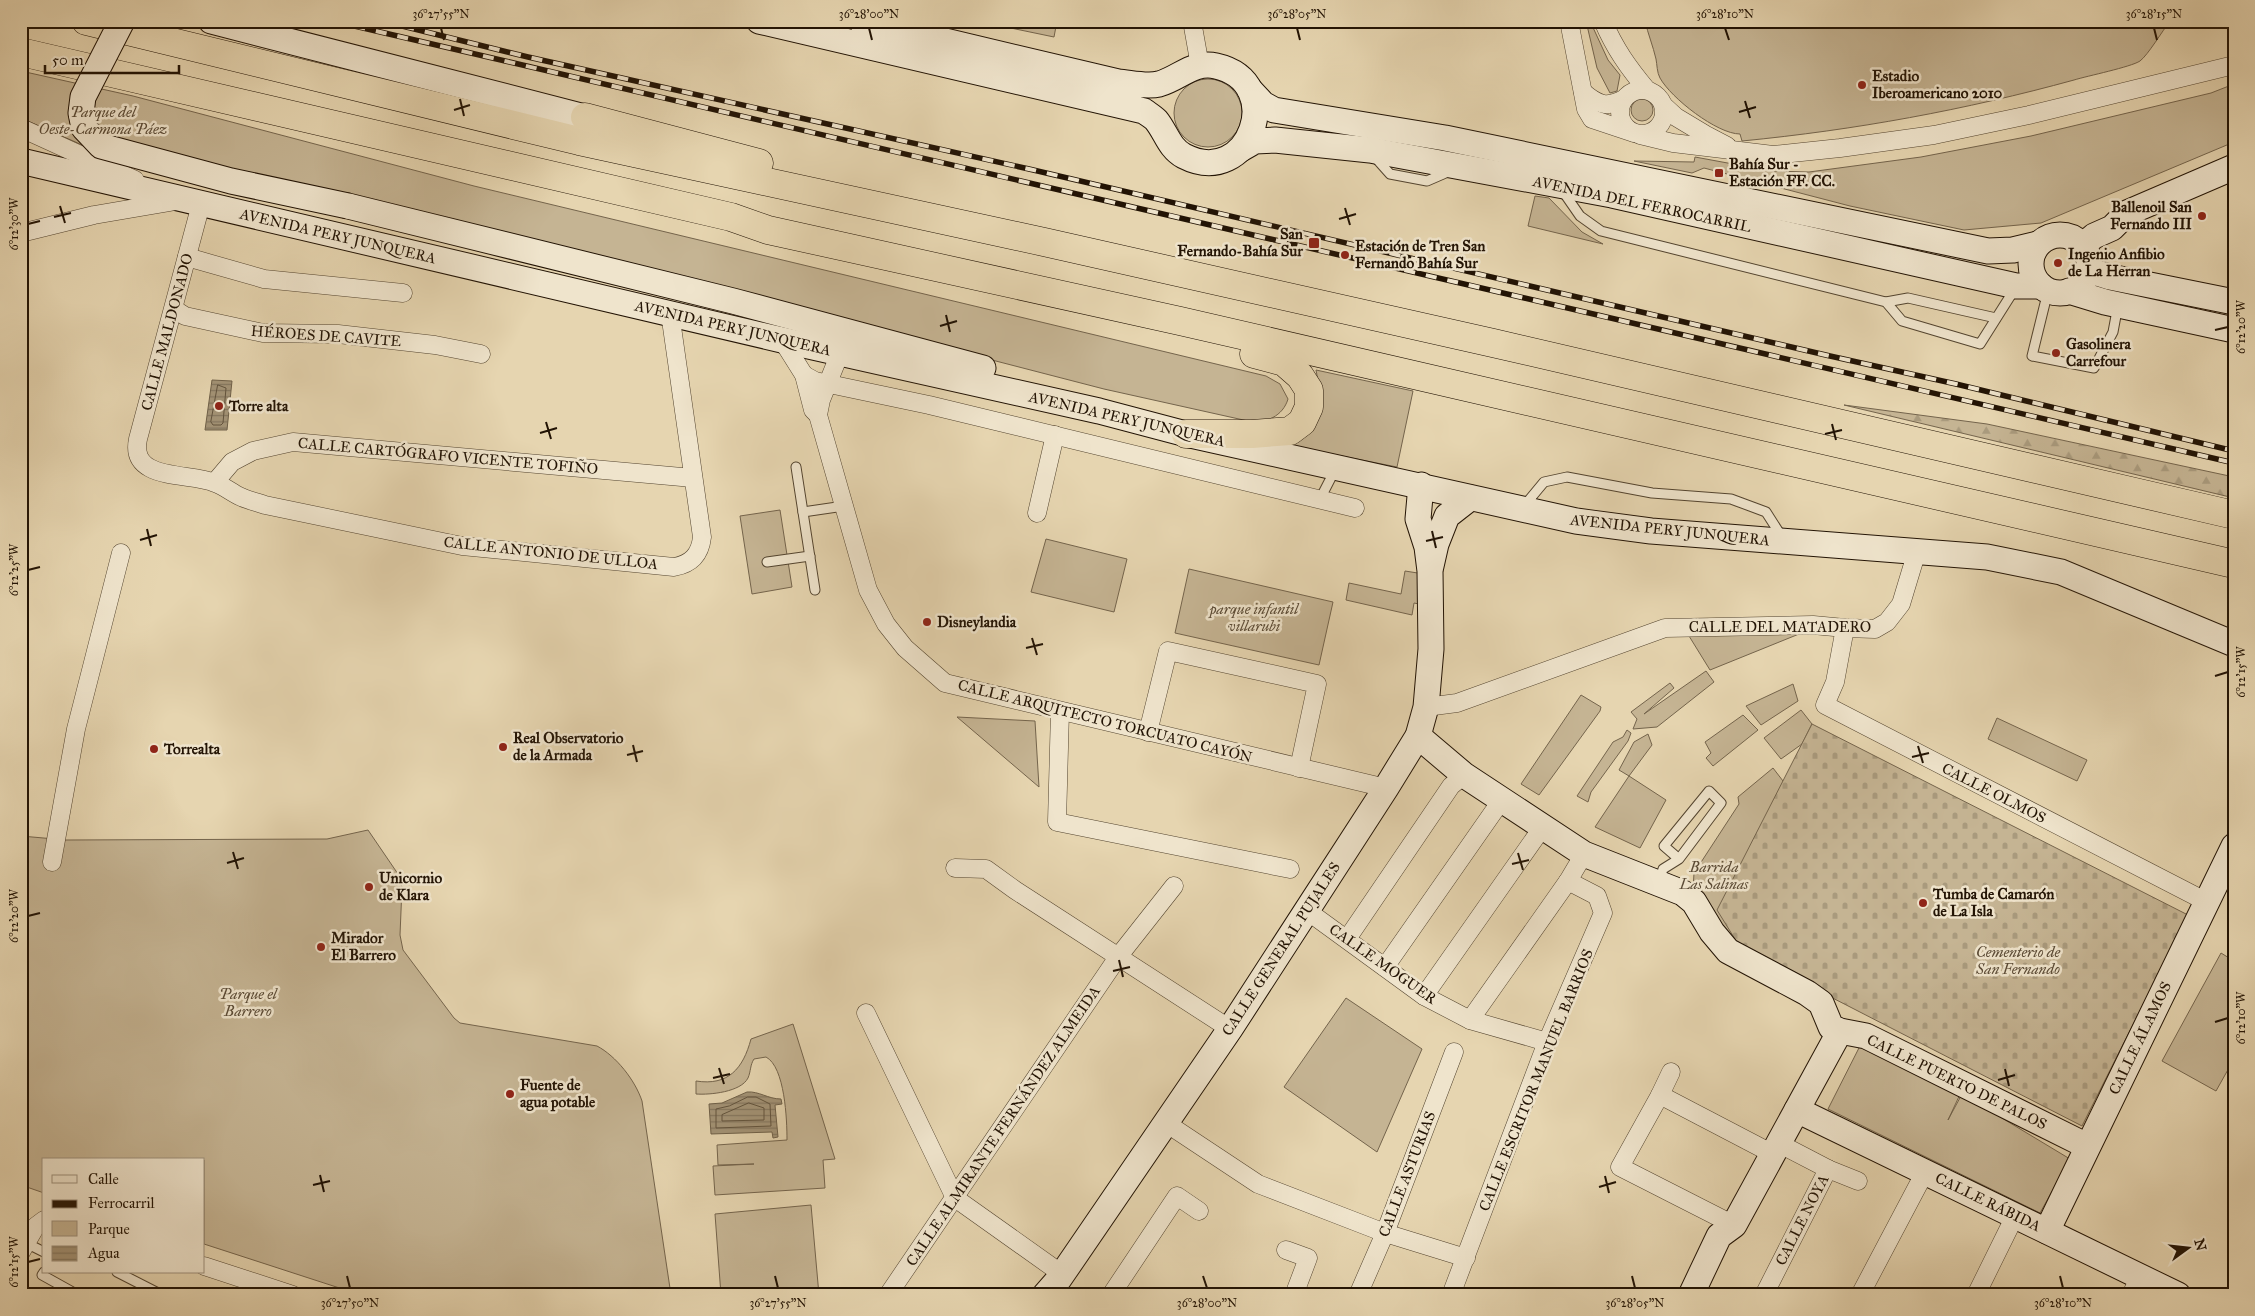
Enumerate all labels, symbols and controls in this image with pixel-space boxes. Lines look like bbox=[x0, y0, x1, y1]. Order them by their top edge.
text: 36°27'55"N bbox=[412, 7, 470, 21]
text: 36°28'00"N bbox=[839, 7, 899, 21]
text: 36°28'05"N bbox=[1268, 7, 1326, 21]
text: 36°28'10"N bbox=[1696, 7, 1754, 21]
text: 36°28'15"N bbox=[2126, 7, 2182, 21]
scale bar bbox=[45, 42, 179, 74]
text: 50 m bbox=[52, 51, 84, 69]
place label: Estadio Iberoamericano 2010 bbox=[1872, 67, 2003, 102]
marker: Estadio Iberoamericano 2010 bbox=[1856, 79, 1868, 91]
park label: Parque del Oeste-Carmona Páez bbox=[39, 103, 167, 138]
place label: Bahía Sur - Estación FF. CC. bbox=[1729, 155, 1835, 190]
marker: Bahía Sur - Estación FF. CC. bbox=[1713, 167, 1725, 179]
street label: AVENIDA DEL FERROCARRIL bbox=[1530, 172, 1753, 236]
text: 6°12'30"W bbox=[7, 197, 21, 250]
place label: Ballenoil San Fernando III bbox=[2110, 198, 2193, 233]
street label: AVENIDA PERY JUNQUERA bbox=[237, 204, 438, 268]
marker: Ballenoil San Fernando III bbox=[2196, 210, 2208, 222]
place label: San Fernando-Bahía Sur bbox=[1177, 225, 1304, 260]
marker: San Fernando-Bahía Sur bbox=[1307, 236, 1321, 250]
place label: Estación de Tren San Fernando Bahía Sur bbox=[1355, 237, 1486, 272]
place label: Ingenio Anfibio de La Herran bbox=[2068, 245, 2165, 280]
marker: Estación de Tren San Fernando Bahía Sur bbox=[1339, 249, 1351, 261]
street label: CALLE MALDONADO bbox=[137, 251, 197, 413]
marker: Ingenio Anfibio de La Herran bbox=[2052, 257, 2064, 269]
street label: AVENIDA PERY JUNQUERA bbox=[632, 296, 833, 360]
text: 6°12'20"W bbox=[2234, 299, 2248, 354]
street label: HÉROES DE CAVITE bbox=[250, 321, 402, 350]
place label: Gasolinera Carrefour bbox=[2066, 335, 2132, 370]
marker: Gasolinera Carrefour bbox=[2050, 347, 2062, 359]
street label: AVENIDA PERY JUNQUERA bbox=[1026, 387, 1227, 451]
place label: Torre alta bbox=[228, 397, 289, 415]
marker: Torre alta bbox=[213, 400, 225, 412]
street label: CALLE CARTÓGRAFO VICENTE TOFIÑO bbox=[297, 433, 599, 478]
street label: AVENIDA PERY JUNQUERA bbox=[1568, 510, 1771, 550]
street label: CALLE ANTONIO DE ULLOA bbox=[443, 533, 659, 573]
text: 6°12'25"W bbox=[7, 543, 21, 596]
park label: parque infantil villarubi bbox=[1208, 600, 1300, 635]
place label: Disneylandia bbox=[937, 613, 1017, 632]
marker: Disneylandia bbox=[921, 616, 933, 628]
street label: CALLE DEL MATADERO bbox=[1689, 618, 1871, 636]
text: 6°12'15"W bbox=[2234, 646, 2248, 698]
street label: CALLE ARQUITECTO TORCUATO CAYÓN bbox=[956, 675, 1255, 766]
place label: Real Observatorio de la Armada bbox=[513, 729, 624, 764]
place label: Torrealta bbox=[163, 740, 221, 758]
marker: Real Observatorio de la Armada bbox=[497, 741, 509, 753]
marker: Torrealta bbox=[148, 743, 160, 755]
street label: CALLE OLMOS bbox=[1939, 759, 2049, 827]
park label: Barrida Las Salinas bbox=[1679, 858, 1749, 893]
street label: CALLE GENERAL PUJALES bbox=[1218, 859, 1345, 1040]
place label: Unicornio de Klara bbox=[379, 869, 442, 904]
marker: Unicornio de Klara bbox=[363, 881, 375, 893]
place label: Tumba de Camarón de La Isla bbox=[1932, 885, 2055, 920]
text: 6°12'20"W bbox=[7, 888, 21, 943]
marker: Tumba de Camarón de La Isla bbox=[1917, 897, 1929, 909]
street label: CALLE MOGUER bbox=[1326, 920, 1441, 1008]
place label: Mirador El Barrero bbox=[331, 929, 396, 964]
marker: Mirador El Barrero bbox=[315, 941, 327, 953]
park label: Cementerio de San Fernando bbox=[1975, 943, 2060, 978]
street label: CALLE ESCRITOR MANUEL BARRIOS bbox=[1475, 946, 1597, 1214]
street label: CALLE ÁLAMOS bbox=[2104, 978, 2175, 1097]
street label: CALLE ALMIRANTE FERNÁNDEZ ALMEIDA bbox=[901, 982, 1104, 1270]
park label: Parque el Barrero bbox=[219, 985, 279, 1020]
text: 6°12'10"W bbox=[2234, 991, 2248, 1044]
street label: CALLE PUERTO DE PALOS bbox=[1864, 1031, 2050, 1133]
place label: Fuente de agua potable bbox=[520, 1076, 596, 1112]
marker: Fuente de agua potable bbox=[504, 1088, 516, 1100]
street label: CALLE ASTURIAS bbox=[1375, 1109, 1439, 1239]
legend bbox=[42, 1158, 205, 1274]
street label: CALLE RÁBIDA bbox=[1932, 1168, 2044, 1235]
text: Calle bbox=[88, 1170, 119, 1188]
street label: CALLE NOYA bbox=[1771, 1172, 1833, 1268]
text: Ferrocarril bbox=[88, 1194, 156, 1212]
text: Parque bbox=[88, 1220, 130, 1239]
north arrow bbox=[2162, 1224, 2212, 1274]
text: 6°12'15"W bbox=[7, 1236, 21, 1288]
text: N bbox=[2190, 1237, 2210, 1253]
text: Agua bbox=[87, 1244, 120, 1262]
text: 36°27'50"N bbox=[321, 1296, 379, 1310]
text: 36°27'55"N bbox=[749, 1296, 807, 1310]
text: 36°28'00"N bbox=[1177, 1296, 1237, 1310]
text: 36°28'05"N bbox=[1606, 1296, 1664, 1310]
text: 36°28'10"N bbox=[2034, 1296, 2092, 1310]

